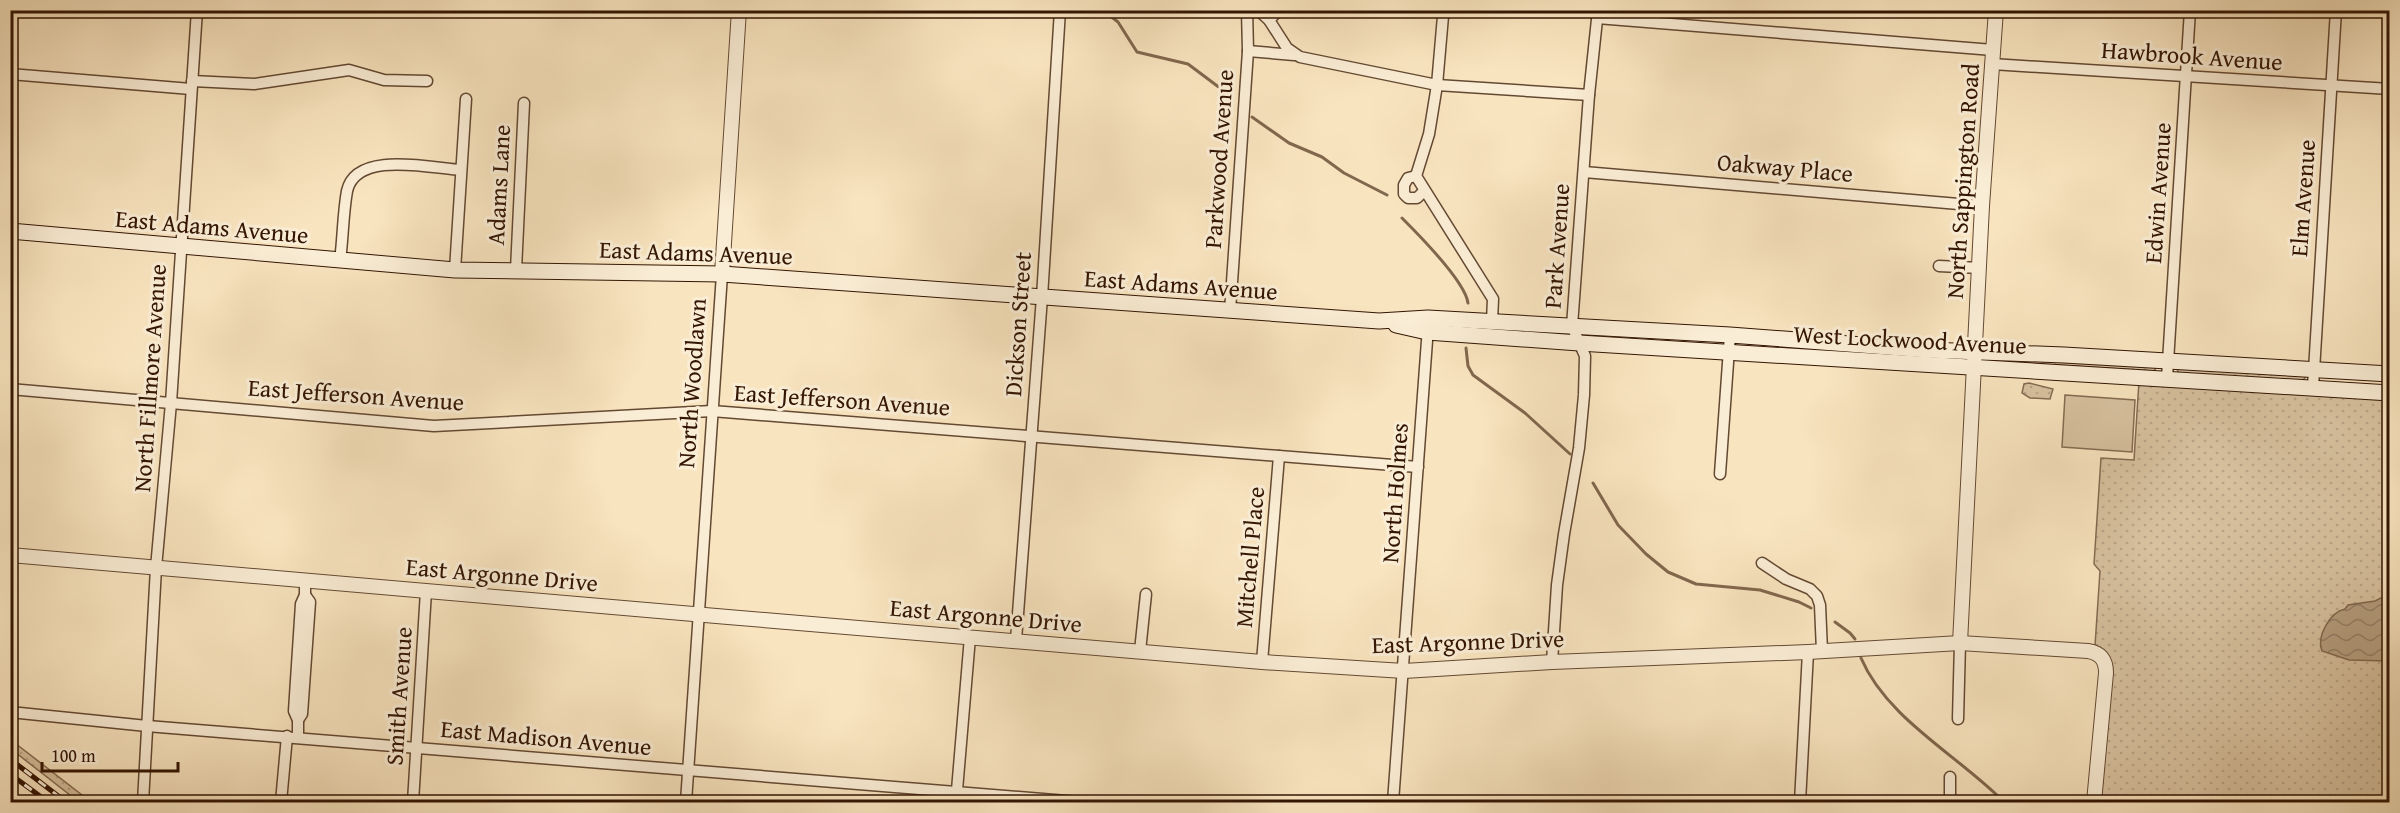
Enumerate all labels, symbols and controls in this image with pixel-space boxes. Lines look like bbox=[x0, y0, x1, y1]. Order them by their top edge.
street label: Hawbrook Avenue bbox=[2100, 32, 2284, 79]
street label: North Sappington Road bbox=[1937, 62, 1988, 300]
street label: Parkwood Avenue bbox=[1195, 68, 1242, 250]
street label: Edwin Avenue bbox=[2135, 121, 2180, 265]
street label: Adams Lane bbox=[478, 124, 519, 246]
street label: Elm Avenue bbox=[2281, 138, 2324, 258]
street label: Oakway Place bbox=[1716, 144, 1854, 191]
street label: Park Avenue bbox=[1535, 182, 1578, 310]
street label: East Adams Avenue bbox=[114, 201, 310, 252]
street label: East Adams Avenue bbox=[599, 232, 793, 273]
street label: Dickson Street bbox=[995, 250, 1040, 398]
street label: East Adams Avenue bbox=[1083, 260, 1279, 309]
street label: North Fillmore Avenue bbox=[124, 263, 175, 493]
street label: North Woodlawn bbox=[668, 296, 715, 469]
street label: West Lockwood Avenue bbox=[1793, 316, 2028, 363]
street label: East Jefferson Avenue bbox=[247, 369, 465, 420]
street label: East Jefferson Avenue bbox=[733, 374, 951, 425]
street label: North Holmes bbox=[1372, 422, 1417, 564]
street label: Mitchell Place bbox=[1226, 485, 1273, 629]
street label: East Argonne Drive bbox=[405, 549, 600, 600]
street label: East Argonne Drive bbox=[889, 590, 1084, 641]
street label: East Argonne Drive bbox=[1371, 621, 1565, 662]
street label: Smith Avenue bbox=[376, 625, 421, 767]
street label: East Madison Avenue bbox=[439, 711, 653, 764]
scale bar bbox=[42, 735, 178, 773]
text: 100 m bbox=[51, 742, 96, 769]

